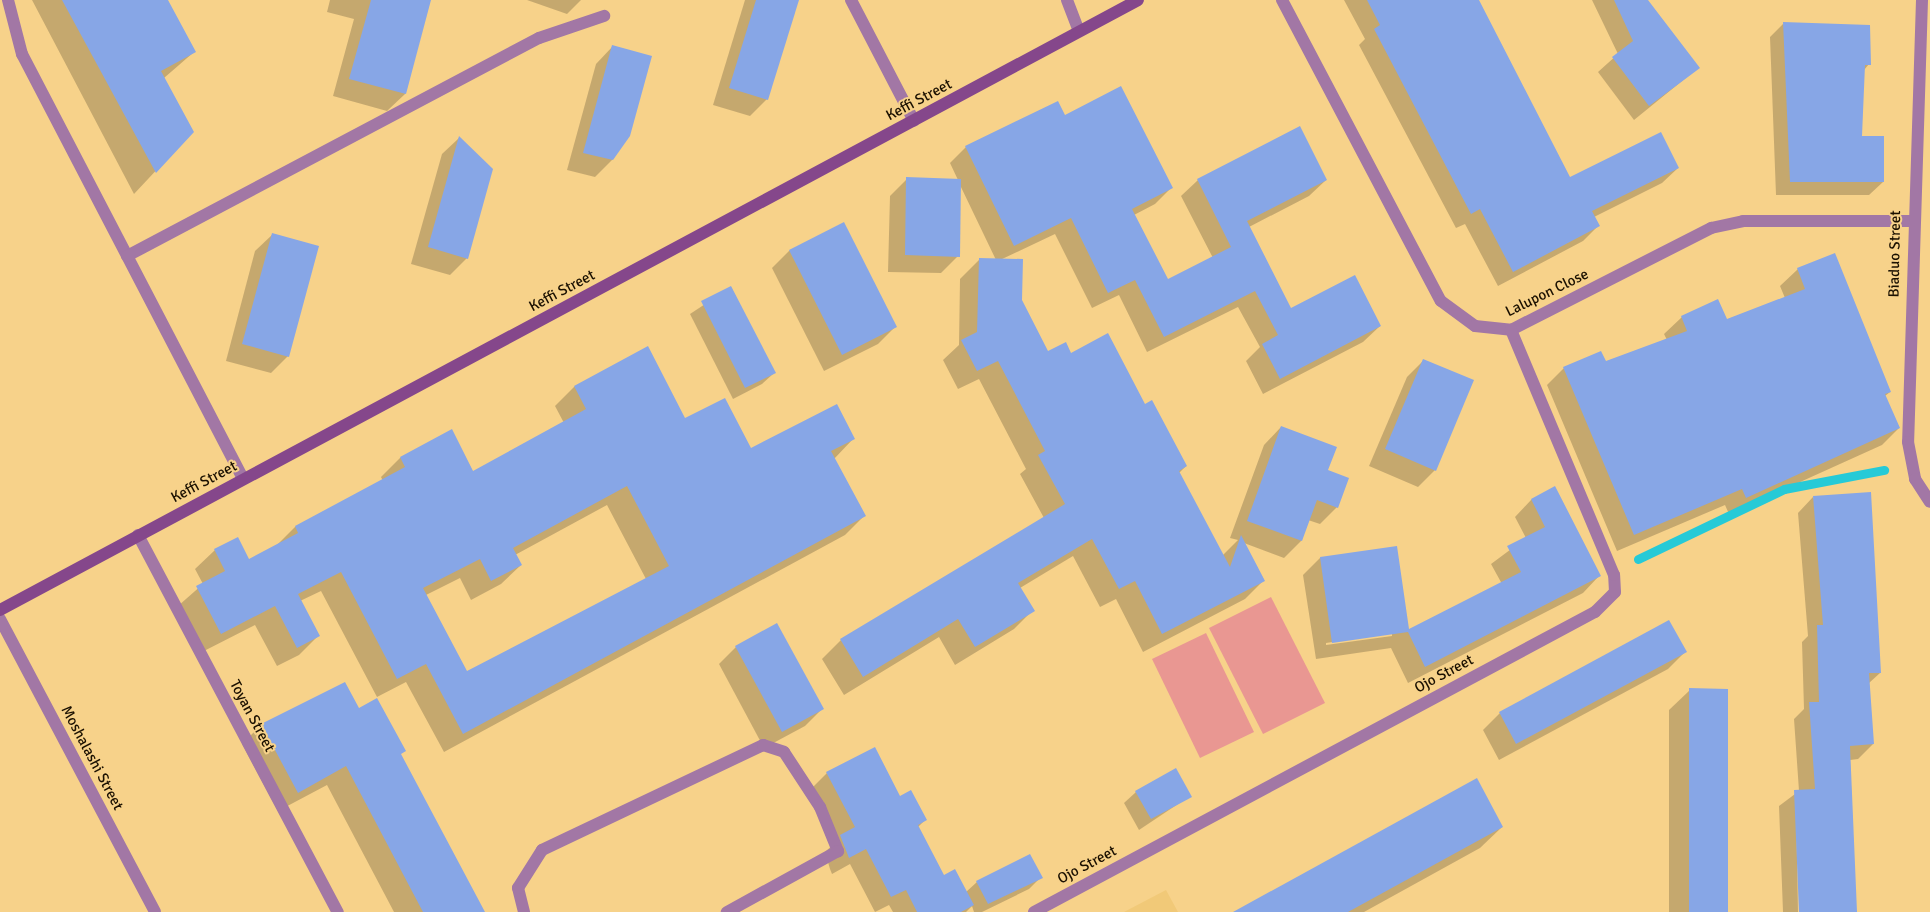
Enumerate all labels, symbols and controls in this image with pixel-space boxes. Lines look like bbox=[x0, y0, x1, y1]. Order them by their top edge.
street label: Keffi Street bbox=[883, 75, 955, 125]
street label: Biaduo Street bbox=[1885, 210, 1905, 298]
street label: Lalupon Close bbox=[1503, 265, 1591, 321]
street label: Keffi Street bbox=[526, 266, 598, 316]
street label: Keffi Street bbox=[168, 457, 240, 507]
street label: Ojo Street bbox=[1411, 651, 1477, 697]
street label: Toyan Street bbox=[226, 677, 278, 755]
street label: Moshalashi Street bbox=[57, 703, 127, 813]
street label: Ojo Street bbox=[1054, 842, 1120, 888]

